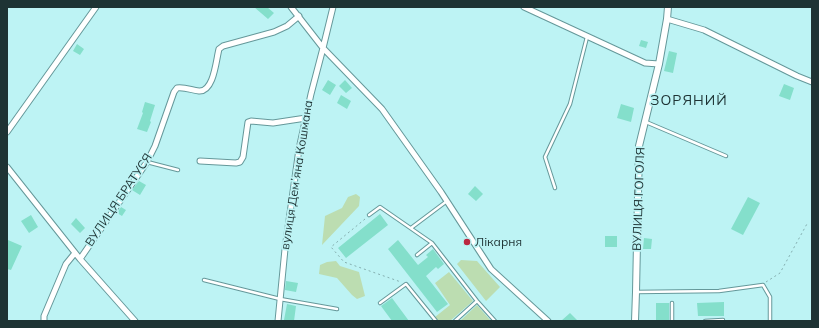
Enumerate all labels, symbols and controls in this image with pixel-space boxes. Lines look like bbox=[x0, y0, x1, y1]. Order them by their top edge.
district label: ЗОРЯНИЙ bbox=[650, 93, 728, 109]
street label: вулиця Демʼяна Кошмана bbox=[278, 99, 316, 251]
street label: ВУЛИЦЯ ГОГОЛЯ bbox=[630, 147, 648, 251]
street label: ВУЛИЦЯ БРАТУСЯ bbox=[83, 151, 155, 249]
place label: Лікарня bbox=[475, 235, 522, 249]
marker: Лікарня bbox=[462, 237, 472, 247]

